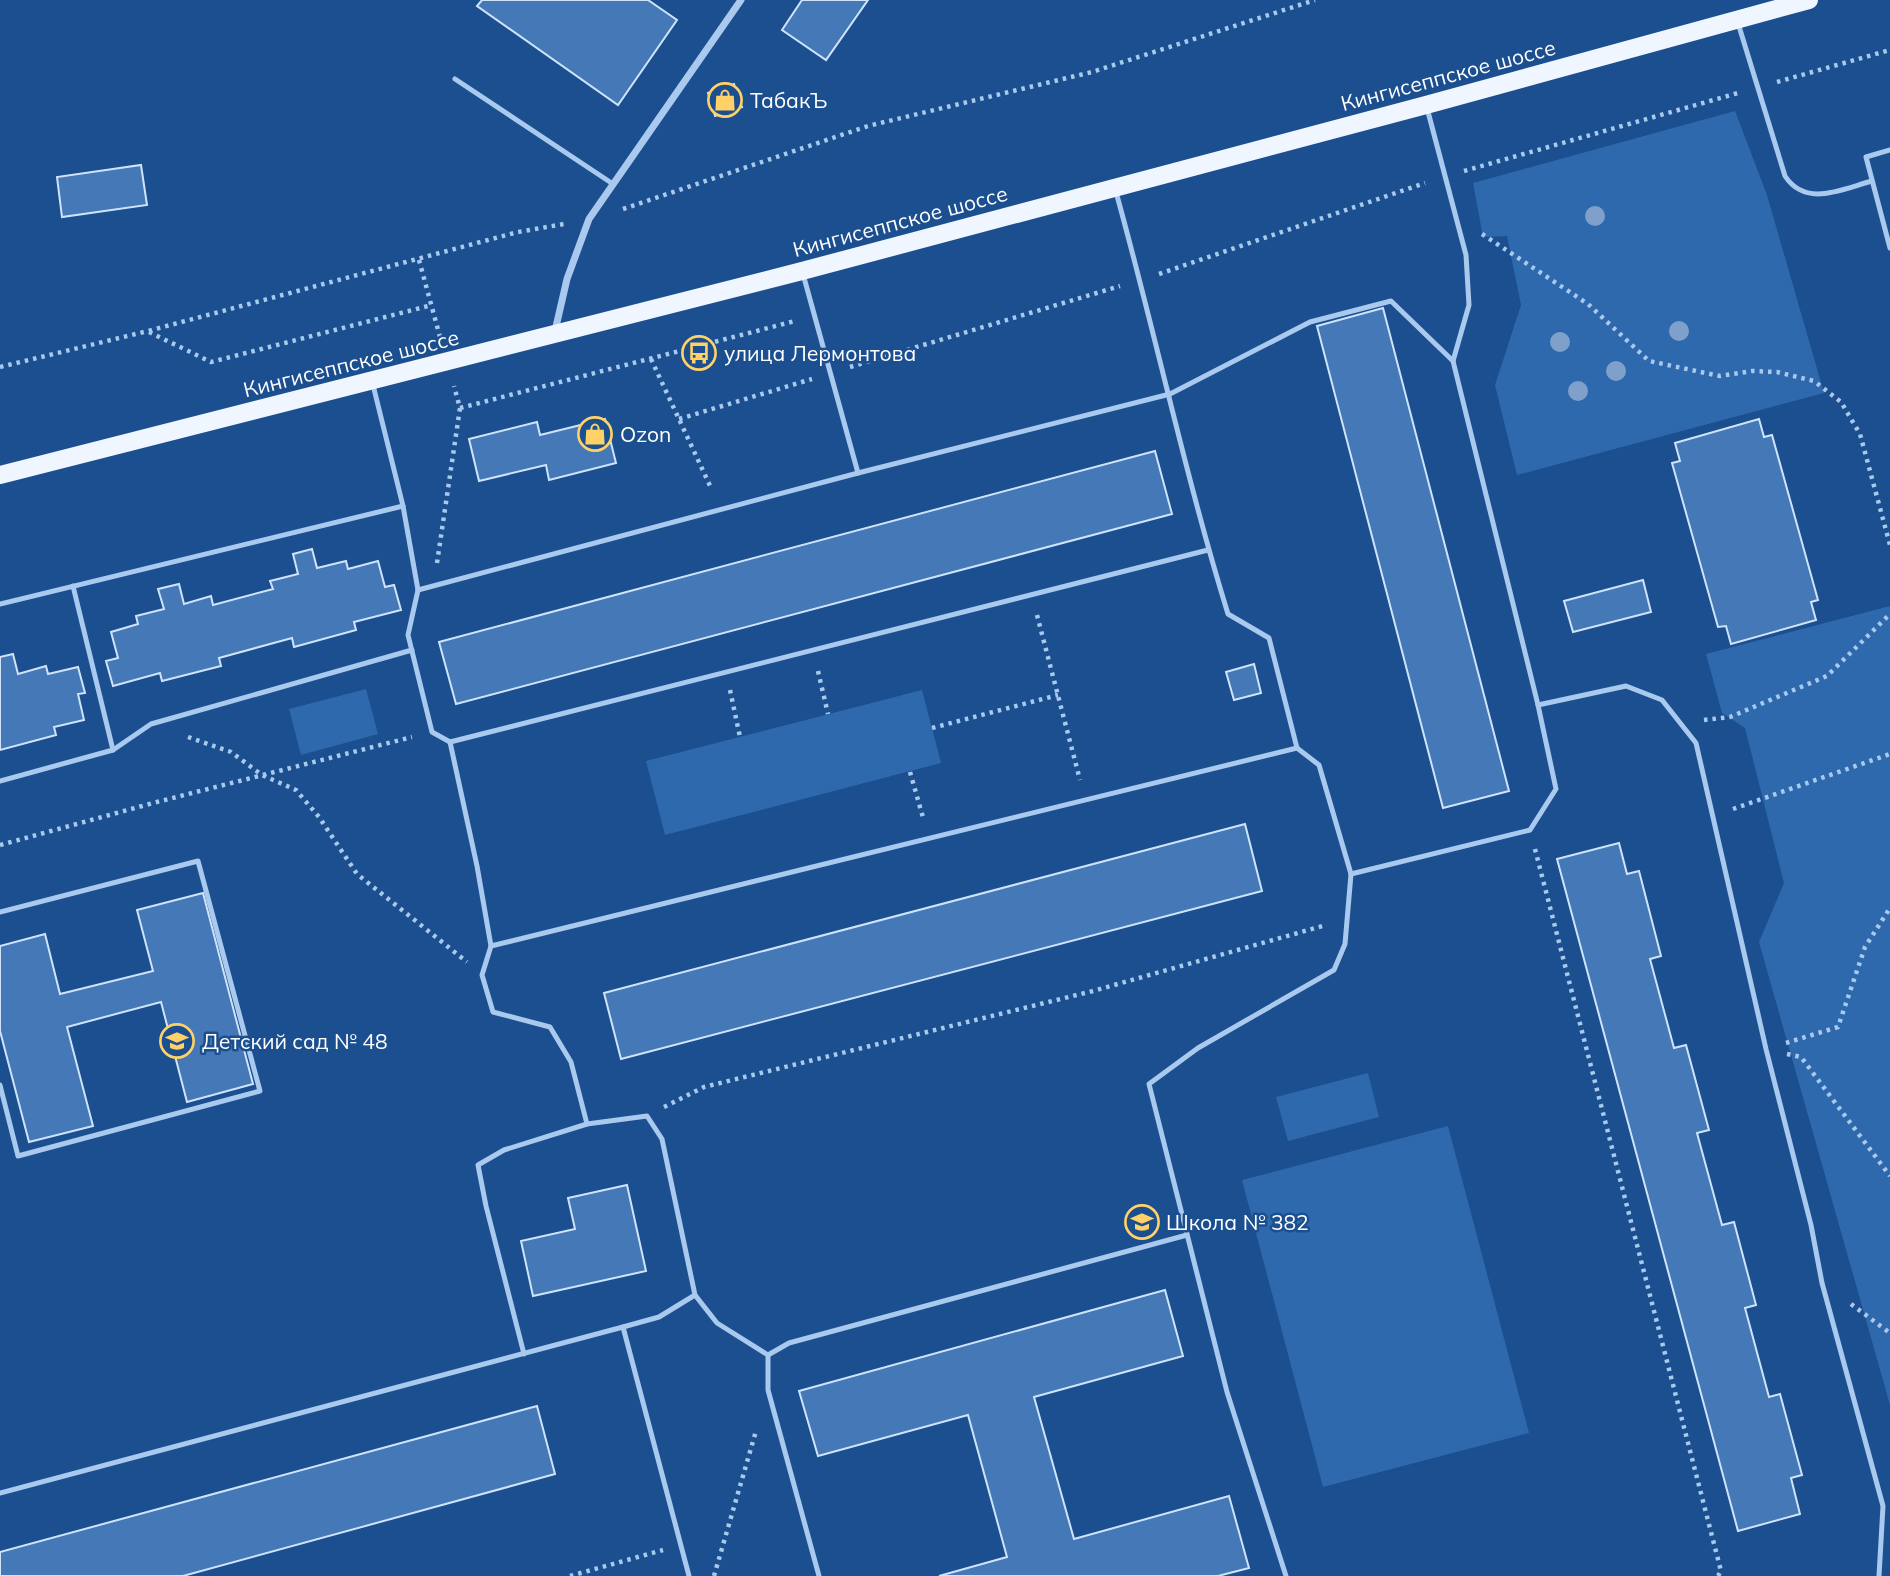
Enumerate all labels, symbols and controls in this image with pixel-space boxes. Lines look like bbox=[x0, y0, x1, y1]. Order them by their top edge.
street label: Кингисеппское шоссе bbox=[1338, 34, 1558, 116]
shop icon: ТабакЪ bbox=[706, 81, 744, 119]
place label: ТабакЪ bbox=[750, 87, 827, 113]
street label: Кингисеппское шоссе bbox=[790, 180, 1010, 262]
street label: Кингисеппское шоссе bbox=[240, 324, 462, 402]
bus stop icon: улица Лермонтова bbox=[680, 334, 718, 372]
place label: улица Лермонтова bbox=[724, 340, 916, 366]
shop icon: Ozon bbox=[576, 415, 614, 453]
place label: Ozon bbox=[620, 421, 671, 447]
school or university icon: Детский сад № 48 bbox=[158, 1022, 196, 1060]
place label: Детский сад № 48 bbox=[202, 1028, 388, 1054]
school or university icon: Школа № 382 bbox=[1123, 1203, 1161, 1241]
place label: Школа № 382 bbox=[1166, 1209, 1309, 1235]

